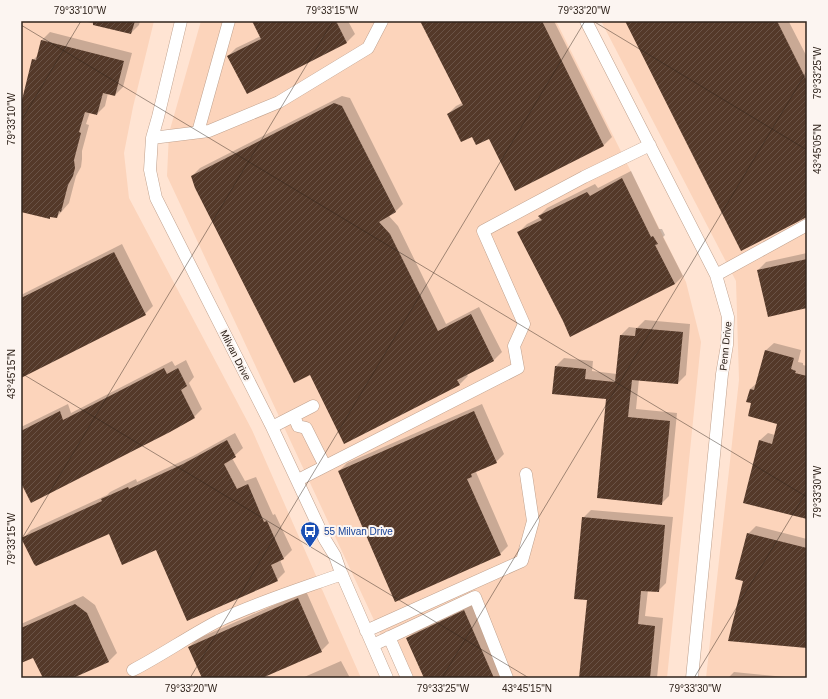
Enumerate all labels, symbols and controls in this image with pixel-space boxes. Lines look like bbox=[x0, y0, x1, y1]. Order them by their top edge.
text: 79°33'10"W bbox=[54, 5, 107, 16]
text: 79°33'15"W bbox=[306, 5, 359, 16]
text: 79°33'20"W bbox=[558, 5, 611, 16]
text: 79°33'25"W bbox=[812, 46, 823, 99]
text: 79°33'10"W bbox=[6, 92, 17, 145]
text: 43°45'05"N bbox=[812, 124, 823, 174]
street label: Penn Drive bbox=[717, 320, 734, 371]
street label: Milvan Drive bbox=[218, 328, 253, 383]
text: 43°45'15"N bbox=[6, 349, 17, 399]
text: 79°33'30"W bbox=[812, 465, 823, 518]
text: 79°33'15"W bbox=[6, 512, 17, 565]
bus stop icon: 55 Milvan Drive bbox=[299, 520, 321, 548]
place label: 55 Milvan Drive bbox=[324, 526, 393, 537]
text: 79°33'20"W bbox=[165, 683, 218, 694]
text: 79°33'25"W bbox=[417, 683, 470, 694]
text: 43°45'15"N bbox=[502, 683, 552, 694]
text: 79°33'30"W bbox=[669, 683, 722, 694]

